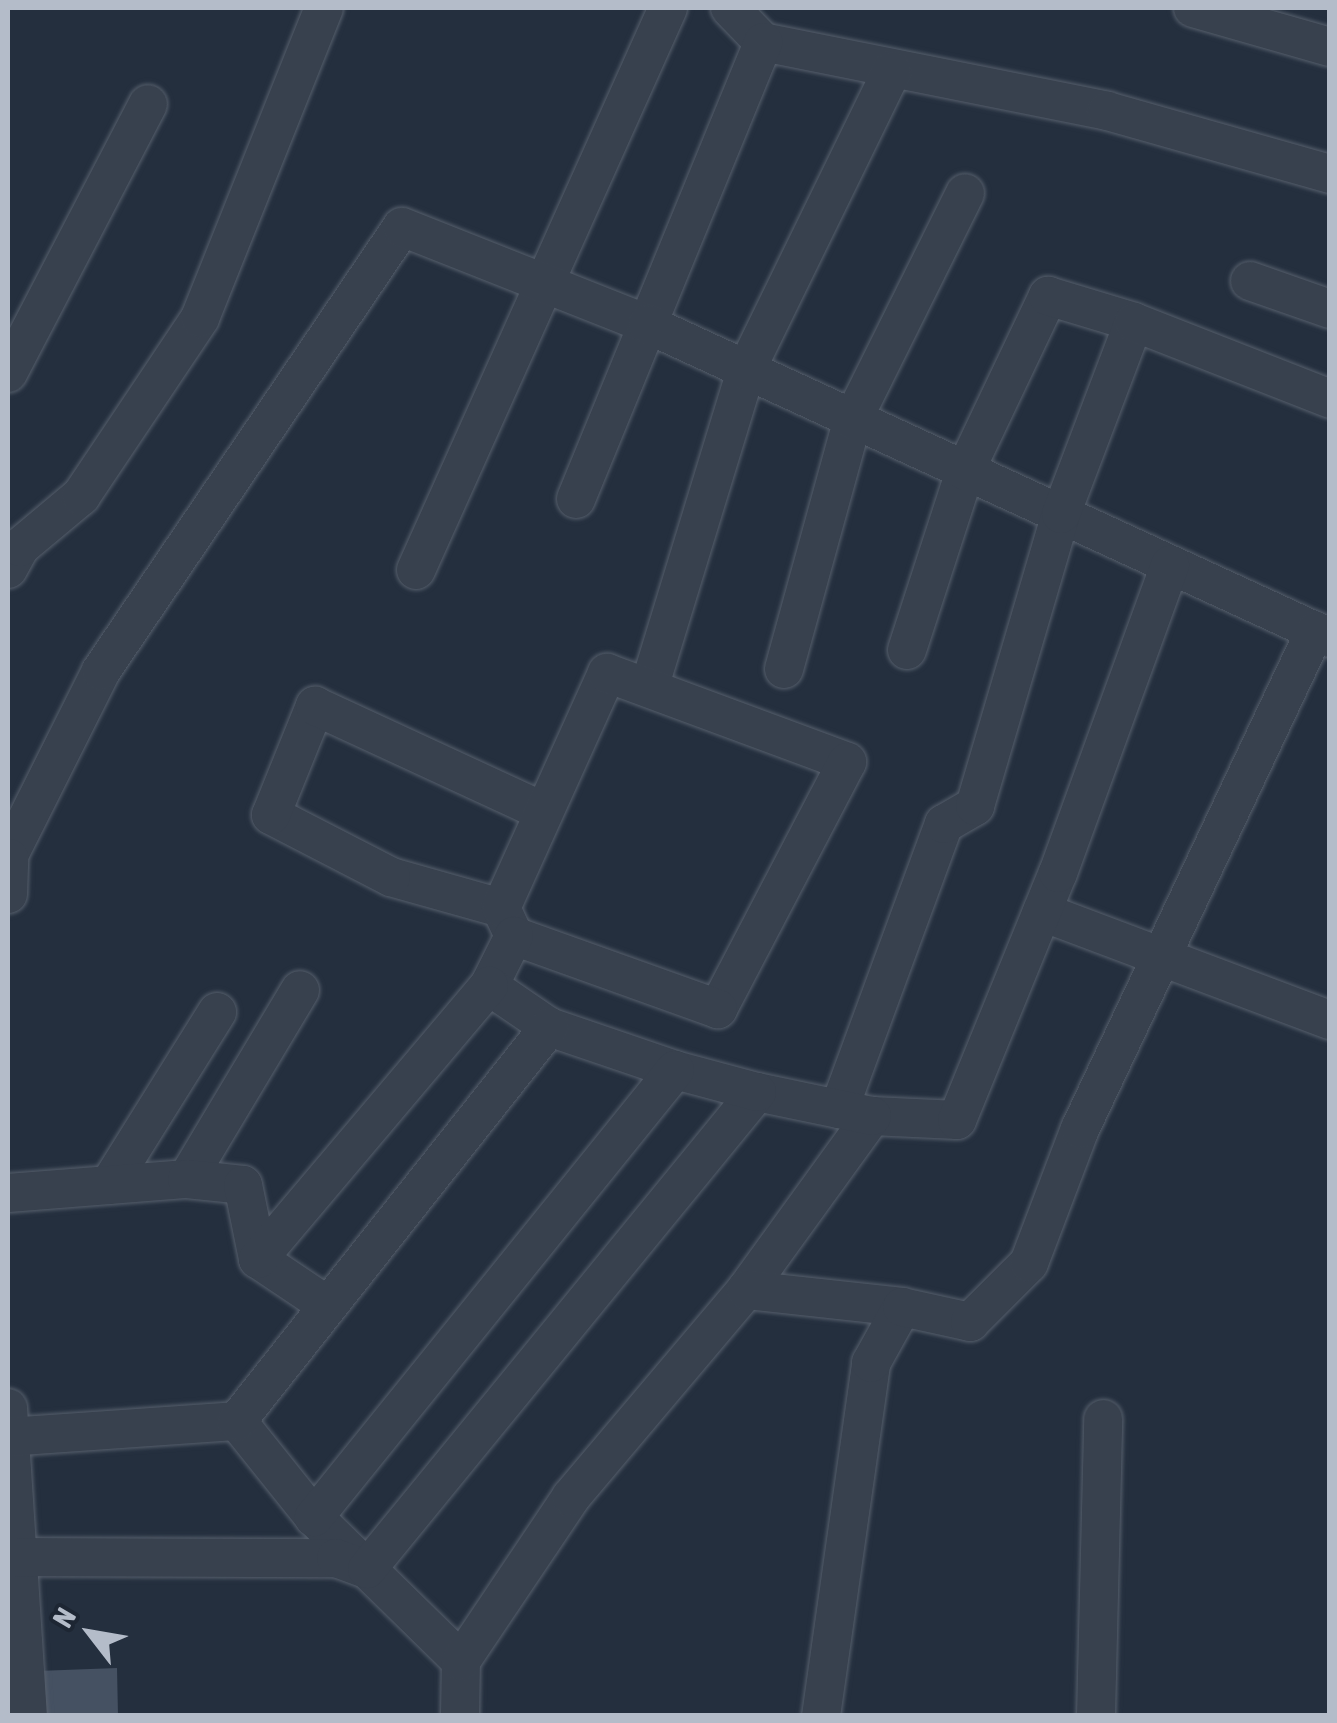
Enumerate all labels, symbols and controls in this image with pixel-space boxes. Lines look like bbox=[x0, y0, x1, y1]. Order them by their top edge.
north arrow bbox=[40, 1583, 140, 1683]
text: N bbox=[46, 1602, 82, 1633]

